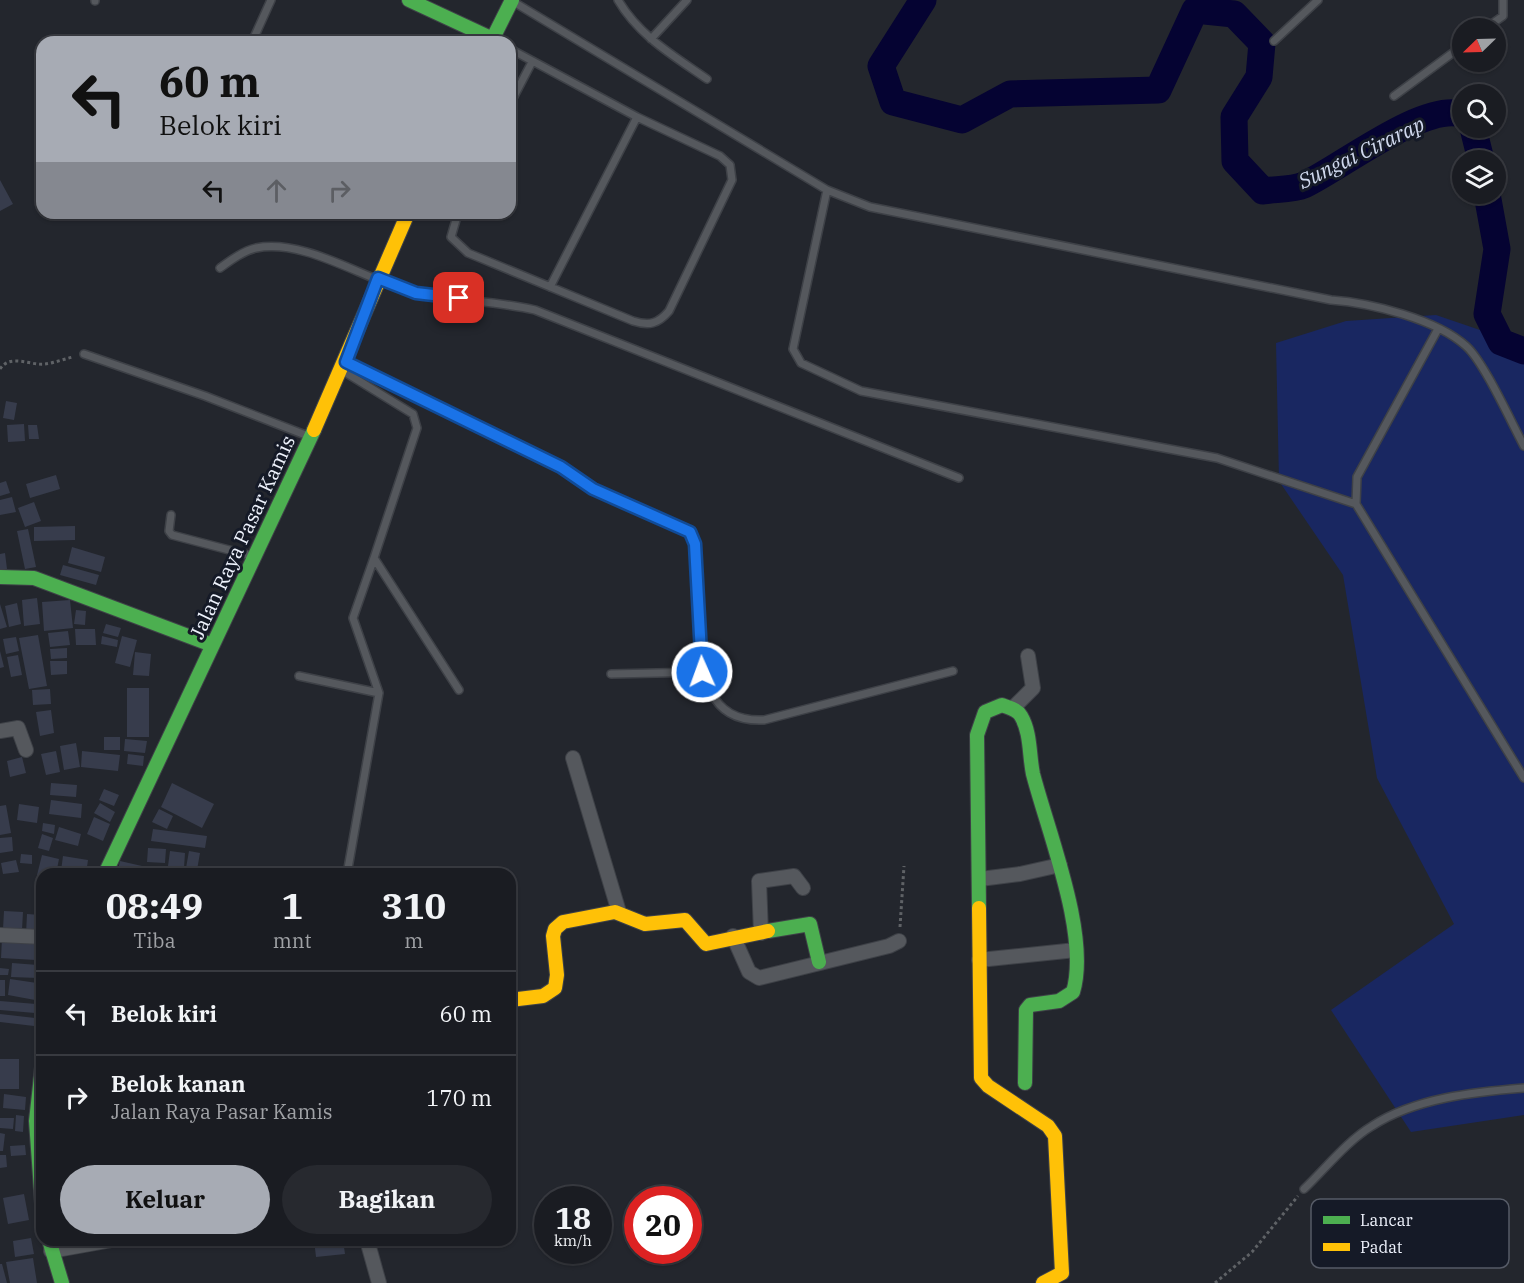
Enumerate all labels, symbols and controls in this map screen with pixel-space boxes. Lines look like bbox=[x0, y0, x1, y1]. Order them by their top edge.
north arrow bbox=[1452, 18, 1506, 72]
map controls bbox=[1452, 18, 1506, 204]
text: 60 m bbox=[159, 54, 260, 109]
icon: left bbox=[60, 60, 138, 138]
button: search bbox=[1452, 84, 1506, 138]
text: Belok kiri bbox=[159, 107, 282, 142]
water label: Sungai Cirarap bbox=[1292, 109, 1429, 195]
button: layers bbox=[1452, 150, 1506, 204]
icon: left bbox=[197, 174, 230, 207]
icon: ahead bbox=[260, 174, 293, 207]
icon: right bbox=[323, 174, 356, 207]
pin bbox=[433, 272, 484, 323]
icon: arrive bbox=[442, 281, 475, 314]
street label: Jalan Raya Pasar Kamis bbox=[183, 431, 301, 643]
position arrow bbox=[670, 640, 734, 704]
text: 08:49 bbox=[106, 882, 203, 929]
text: 1 bbox=[281, 882, 303, 929]
text: 310 bbox=[381, 882, 446, 929]
text: Tiba bbox=[133, 927, 176, 954]
text: mnt bbox=[273, 927, 312, 954]
text: m bbox=[404, 927, 423, 954]
icon: left bbox=[60, 997, 93, 1030]
text: Belok kiri bbox=[111, 999, 217, 1028]
text: 60 m bbox=[440, 999, 492, 1028]
text: Belok kanan bbox=[111, 1069, 246, 1098]
icon: right bbox=[60, 1081, 93, 1114]
text: 170 m bbox=[426, 1083, 492, 1112]
text: Jalan Raya Pasar Kamis bbox=[111, 1098, 333, 1125]
button: Keluar bbox=[60, 1165, 270, 1234]
button: Bagikan bbox=[282, 1165, 492, 1234]
speed limit sign: 20 bbox=[624, 1186, 702, 1264]
text: 18 bbox=[555, 1198, 591, 1237]
legend bbox=[1311, 1199, 1509, 1268]
text: Lancar bbox=[1360, 1210, 1413, 1230]
text: km/h bbox=[554, 1231, 592, 1250]
text: Padat bbox=[1360, 1237, 1403, 1257]

